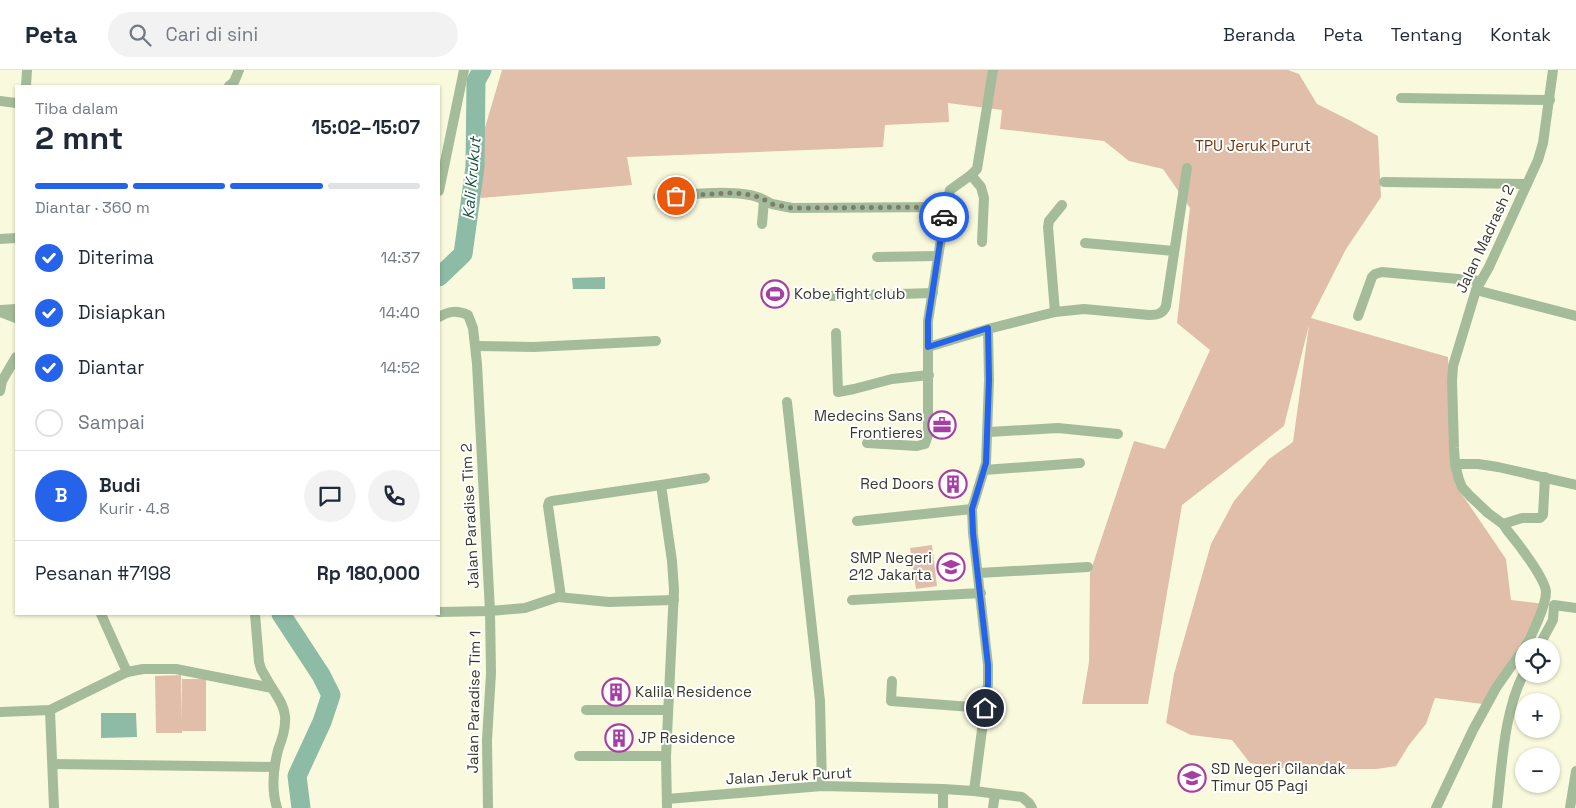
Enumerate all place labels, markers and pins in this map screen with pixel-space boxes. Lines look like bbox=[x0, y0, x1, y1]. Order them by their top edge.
pin bbox=[655, 175, 697, 217]
sports icon: Kobe fight club bbox=[760, 279, 790, 309]
place label: Kobe fight club bbox=[794, 284, 905, 303]
place label: Medecins Sans Frontieres bbox=[814, 406, 923, 442]
office icon: Medecins Sans Frontieres bbox=[927, 410, 957, 440]
building icon: Red Doors bbox=[938, 469, 968, 499]
place label: Red Doors bbox=[860, 474, 934, 493]
place label: SMP Negeri 212 Jakarta bbox=[849, 548, 932, 584]
school or university icon: SMP Negeri 212 Jakarta bbox=[936, 552, 966, 582]
building icon: Kalila Residence bbox=[601, 677, 631, 707]
place label: Kalila Residence bbox=[635, 682, 752, 701]
pin bbox=[964, 687, 1006, 729]
building icon: JP Residence bbox=[604, 723, 634, 753]
place label: JP Residence bbox=[638, 728, 735, 747]
place label: SD Negeri Cilandak Timur 05 Pagi bbox=[1211, 759, 1346, 795]
school or university icon: SD Negeri Cilandak Timur 05 Pagi bbox=[1177, 763, 1207, 793]

